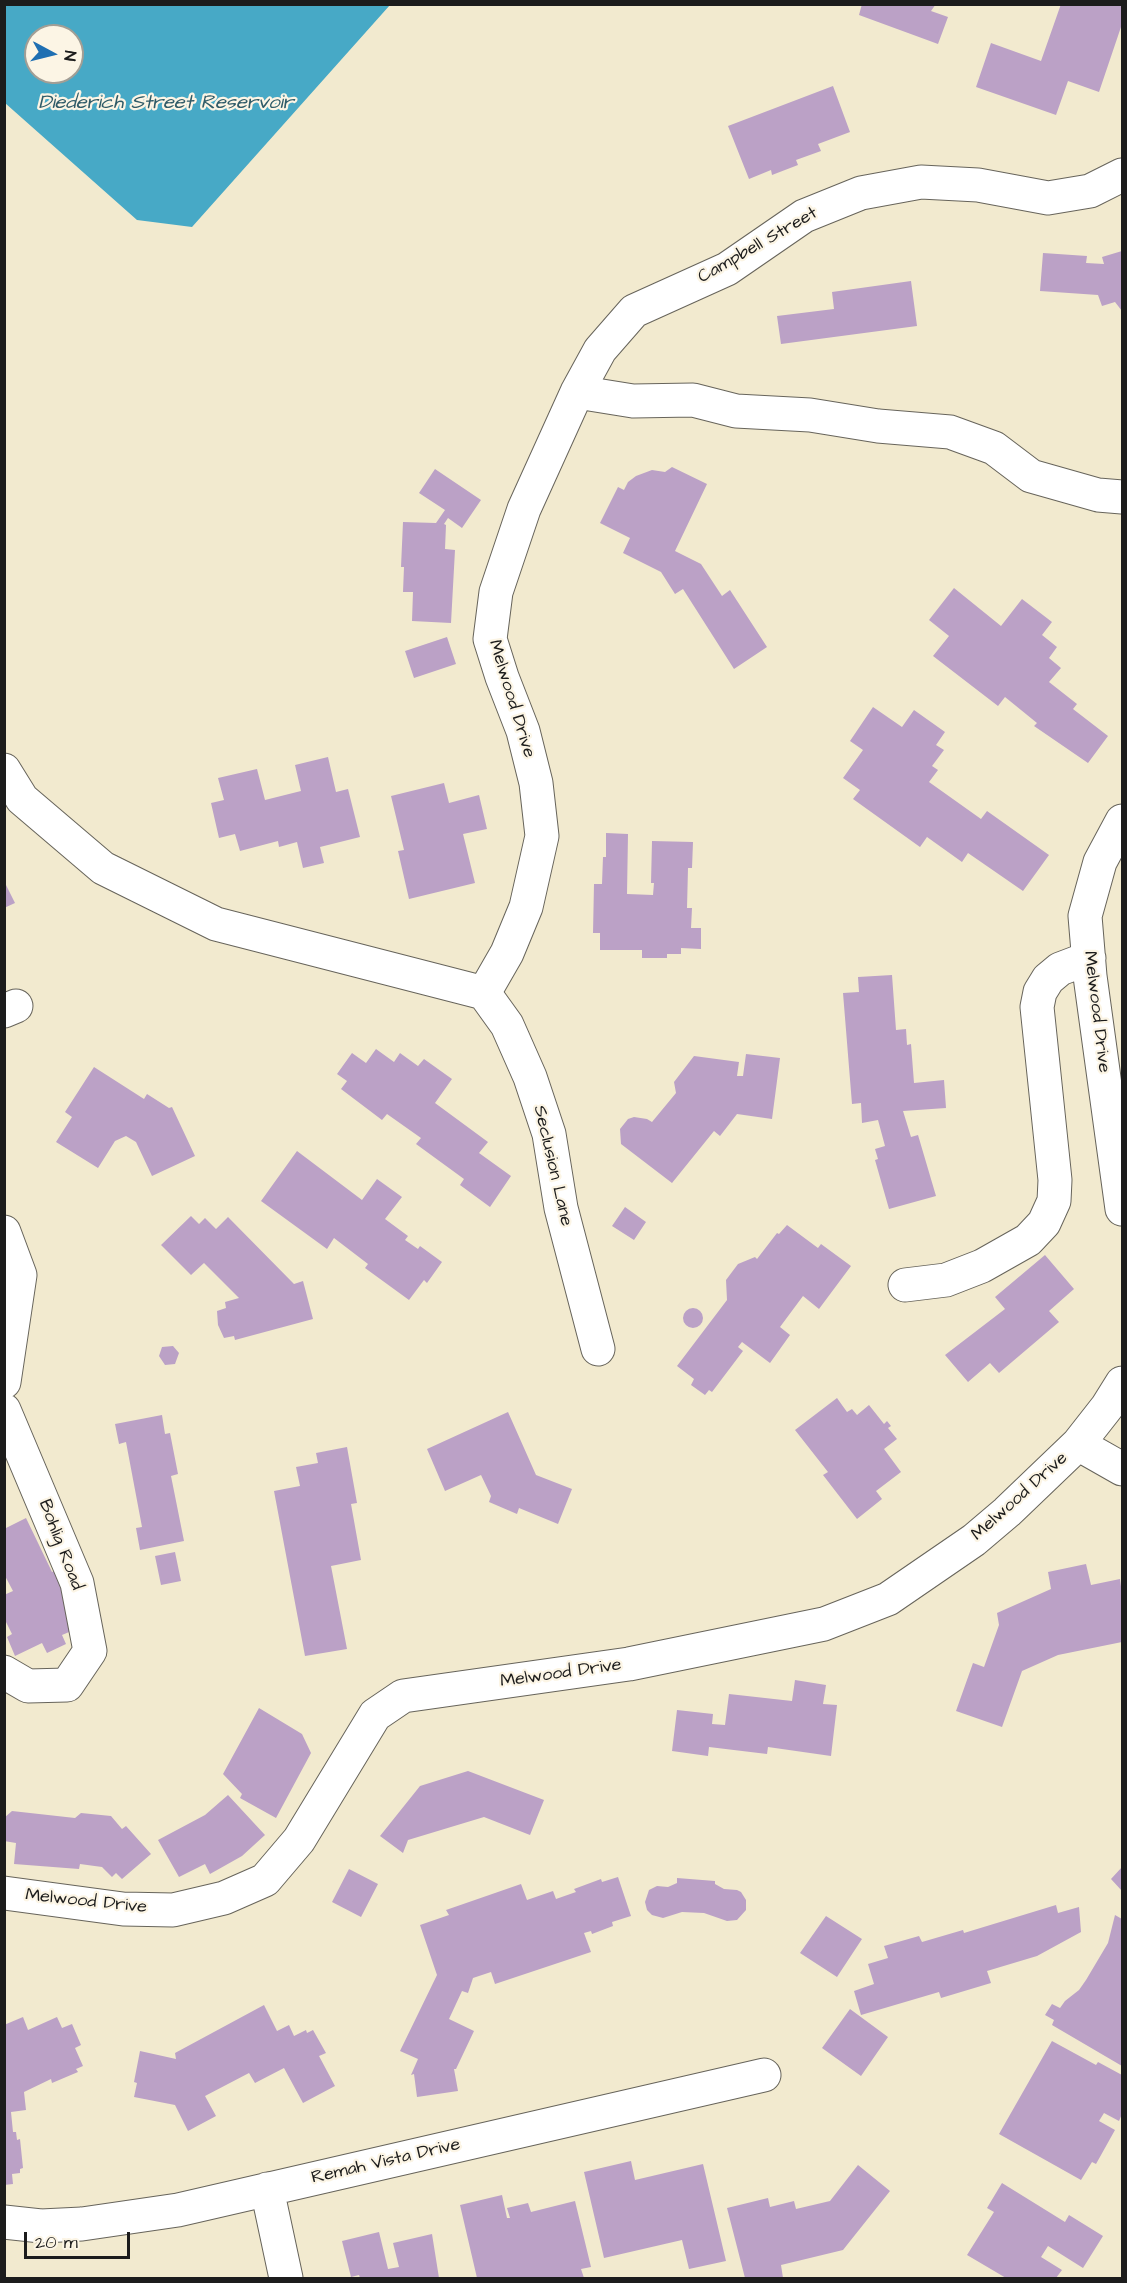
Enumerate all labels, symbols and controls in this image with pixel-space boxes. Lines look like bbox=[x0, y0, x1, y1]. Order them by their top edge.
north arrow bbox=[24, 24, 84, 84]
text: N bbox=[58, 50, 81, 62]
water label: Diederich Street Reservoir bbox=[39, 92, 293, 116]
street label: Campbell Street bbox=[695, 203, 821, 289]
street label: Melwood Drive bbox=[483, 637, 539, 761]
street label: Melwood Drive bbox=[1078, 950, 1114, 1074]
street label: Seclusion Lane bbox=[528, 1104, 576, 1228]
street label: Melwood Drive bbox=[967, 1448, 1073, 1546]
street label: Bohlig Road bbox=[33, 1497, 87, 1593]
street label: Melwood Drive bbox=[499, 1655, 623, 1693]
street label: Melwood Drive bbox=[24, 1885, 148, 1919]
street label: Remah Vista Drive bbox=[310, 2134, 462, 2190]
scale bar bbox=[27, 2220, 134, 2258]
text: 20 m bbox=[35, 2230, 78, 2255]

